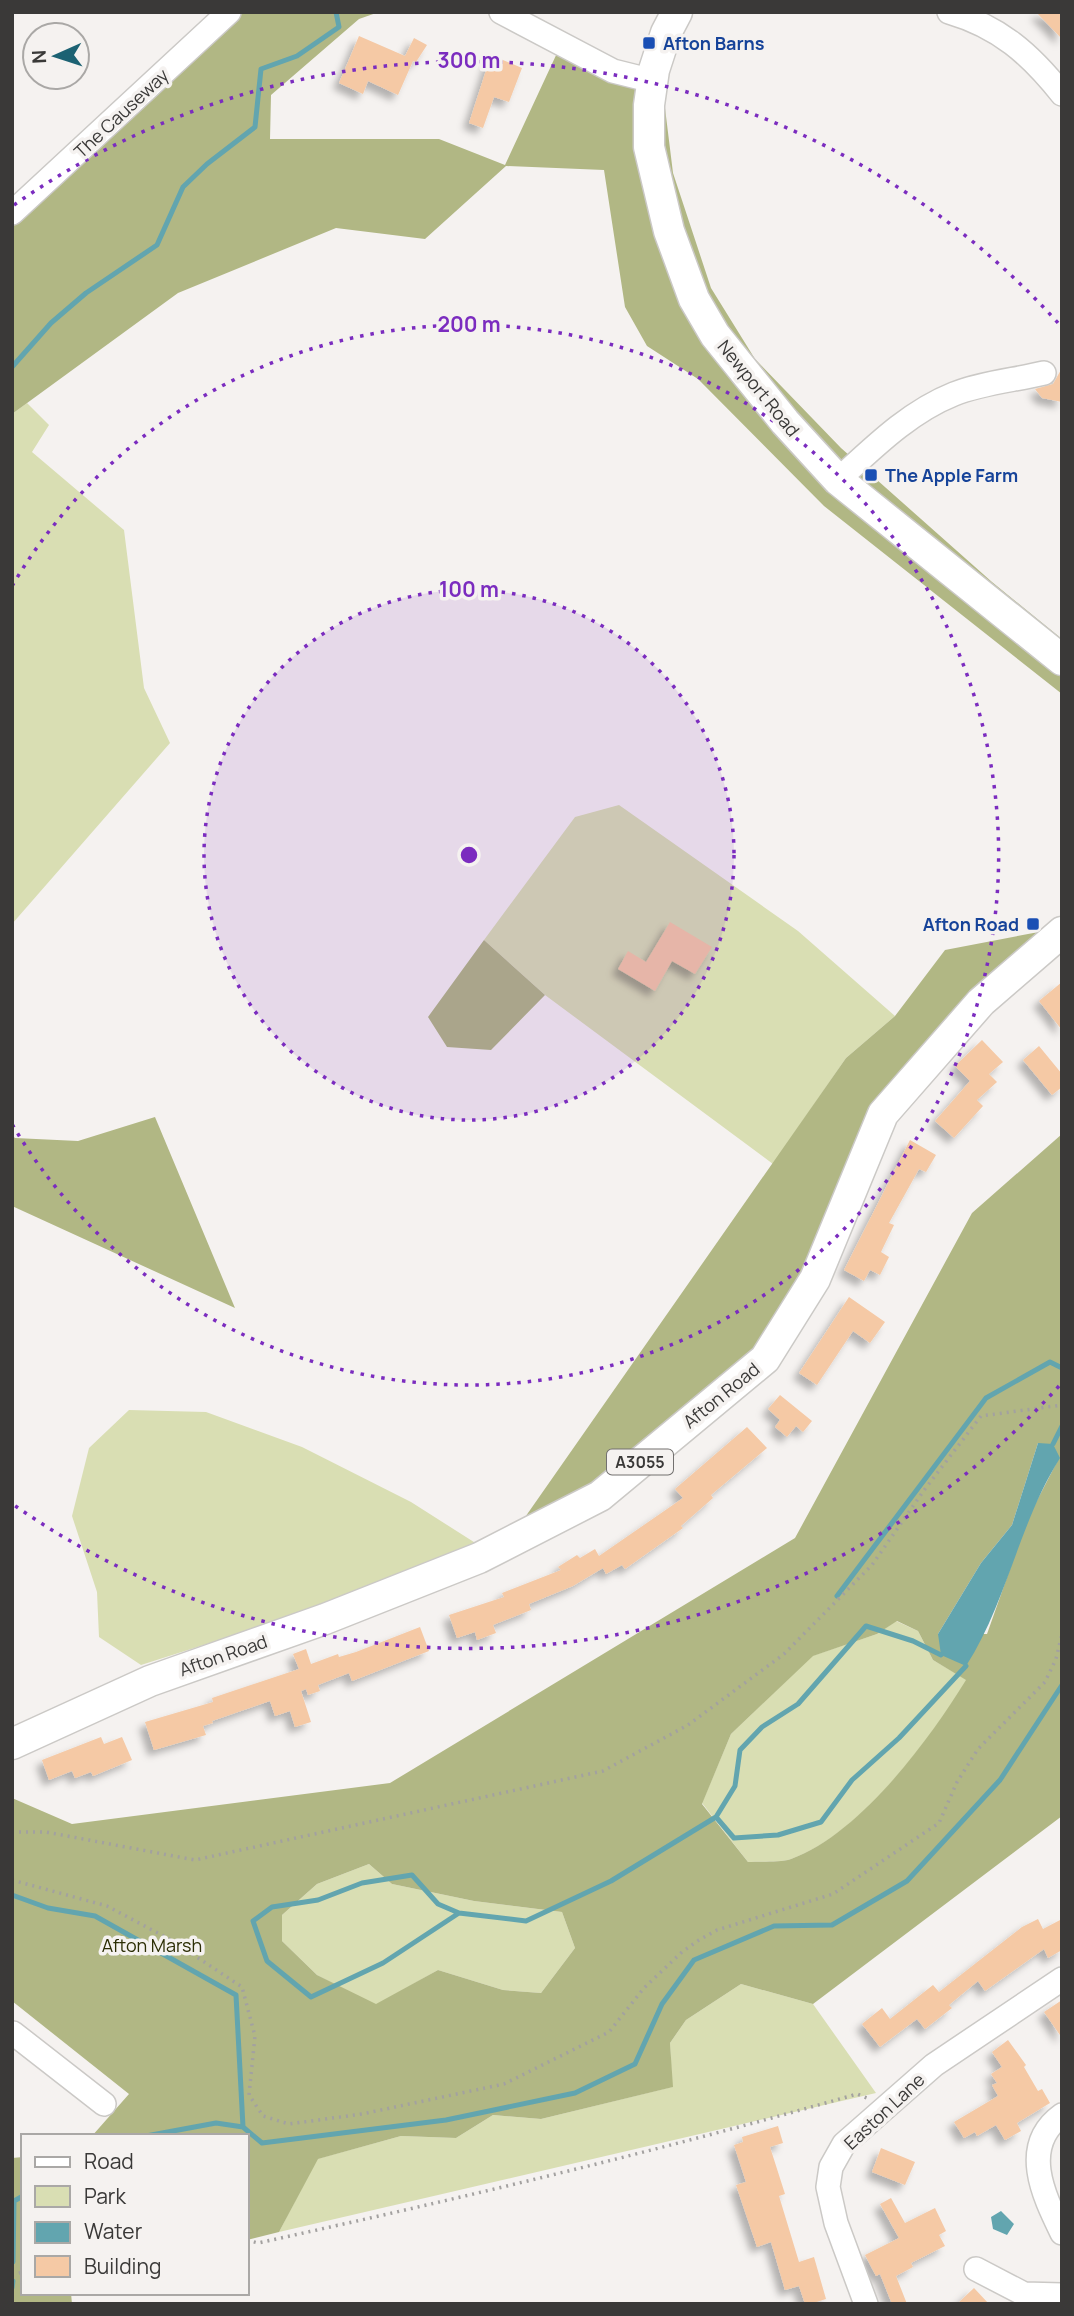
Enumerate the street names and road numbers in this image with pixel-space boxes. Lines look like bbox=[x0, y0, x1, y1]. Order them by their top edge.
street label: The Causeway bbox=[69, 63, 174, 163]
street label: Newport Road bbox=[713, 335, 805, 441]
street label: Afton Road bbox=[678, 1357, 764, 1433]
road number: A3055 bbox=[607, 1450, 673, 1474]
street label: Afton Road bbox=[176, 1629, 270, 1681]
street label: Easton Lane bbox=[839, 2067, 929, 2155]

